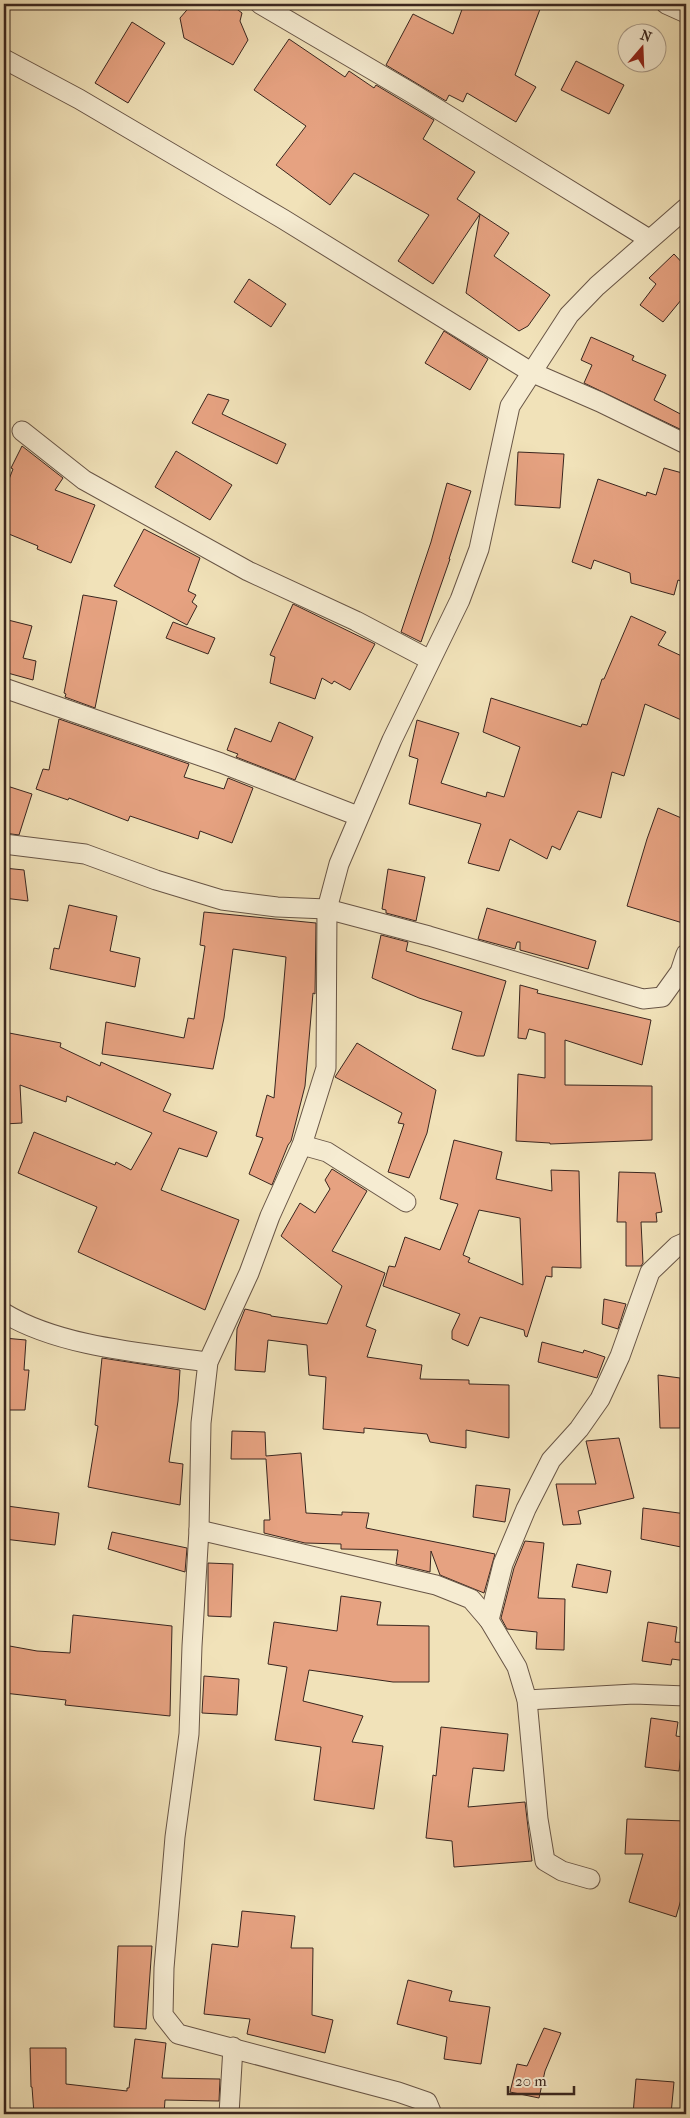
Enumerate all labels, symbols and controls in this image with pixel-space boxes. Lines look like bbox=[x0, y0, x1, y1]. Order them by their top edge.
north arrow bbox=[618, 22, 668, 72]
text: N bbox=[638, 26, 654, 46]
scale bar bbox=[508, 2063, 574, 2095]
text: 20 m bbox=[515, 2072, 547, 2090]

